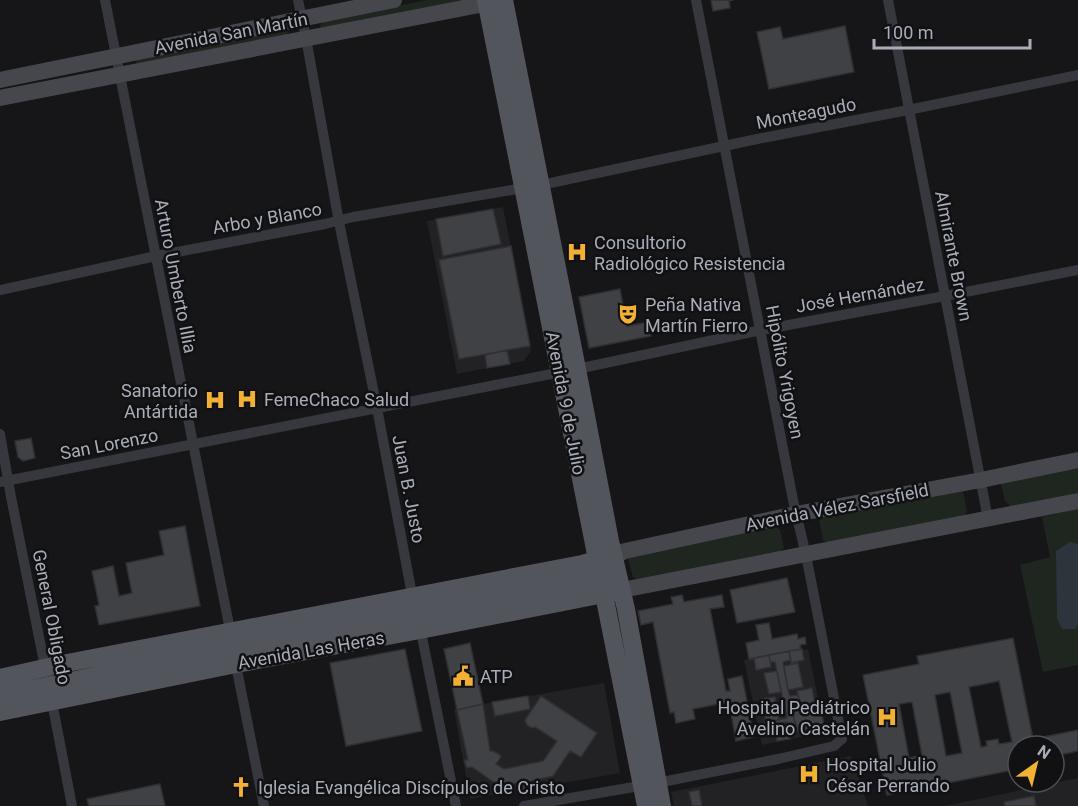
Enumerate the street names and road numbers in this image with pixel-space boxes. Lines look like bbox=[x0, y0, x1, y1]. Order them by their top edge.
street label: Avenida San Martín bbox=[153, 8, 309, 58]
street label: Monteagudo bbox=[754, 93, 858, 133]
street label: Almirante Brown bbox=[931, 189, 977, 323]
street label: Arturo Umberto Illia bbox=[151, 197, 201, 355]
street label: Arbo y Blanco bbox=[211, 198, 323, 238]
street label: José Hernández bbox=[794, 273, 926, 317]
street label: Hipólito Yrigoyen bbox=[762, 303, 808, 441]
street label: Avenida 9 de Julio bbox=[542, 329, 590, 477]
street label: San Lorenzo bbox=[58, 424, 160, 464]
street label: Juan B. Justo bbox=[388, 433, 430, 545]
street label: Avenida Vélez Sarsfield bbox=[744, 479, 930, 535]
street label: General Obligado bbox=[29, 548, 75, 686]
street label: Avenida Las Heras bbox=[236, 627, 386, 673]

